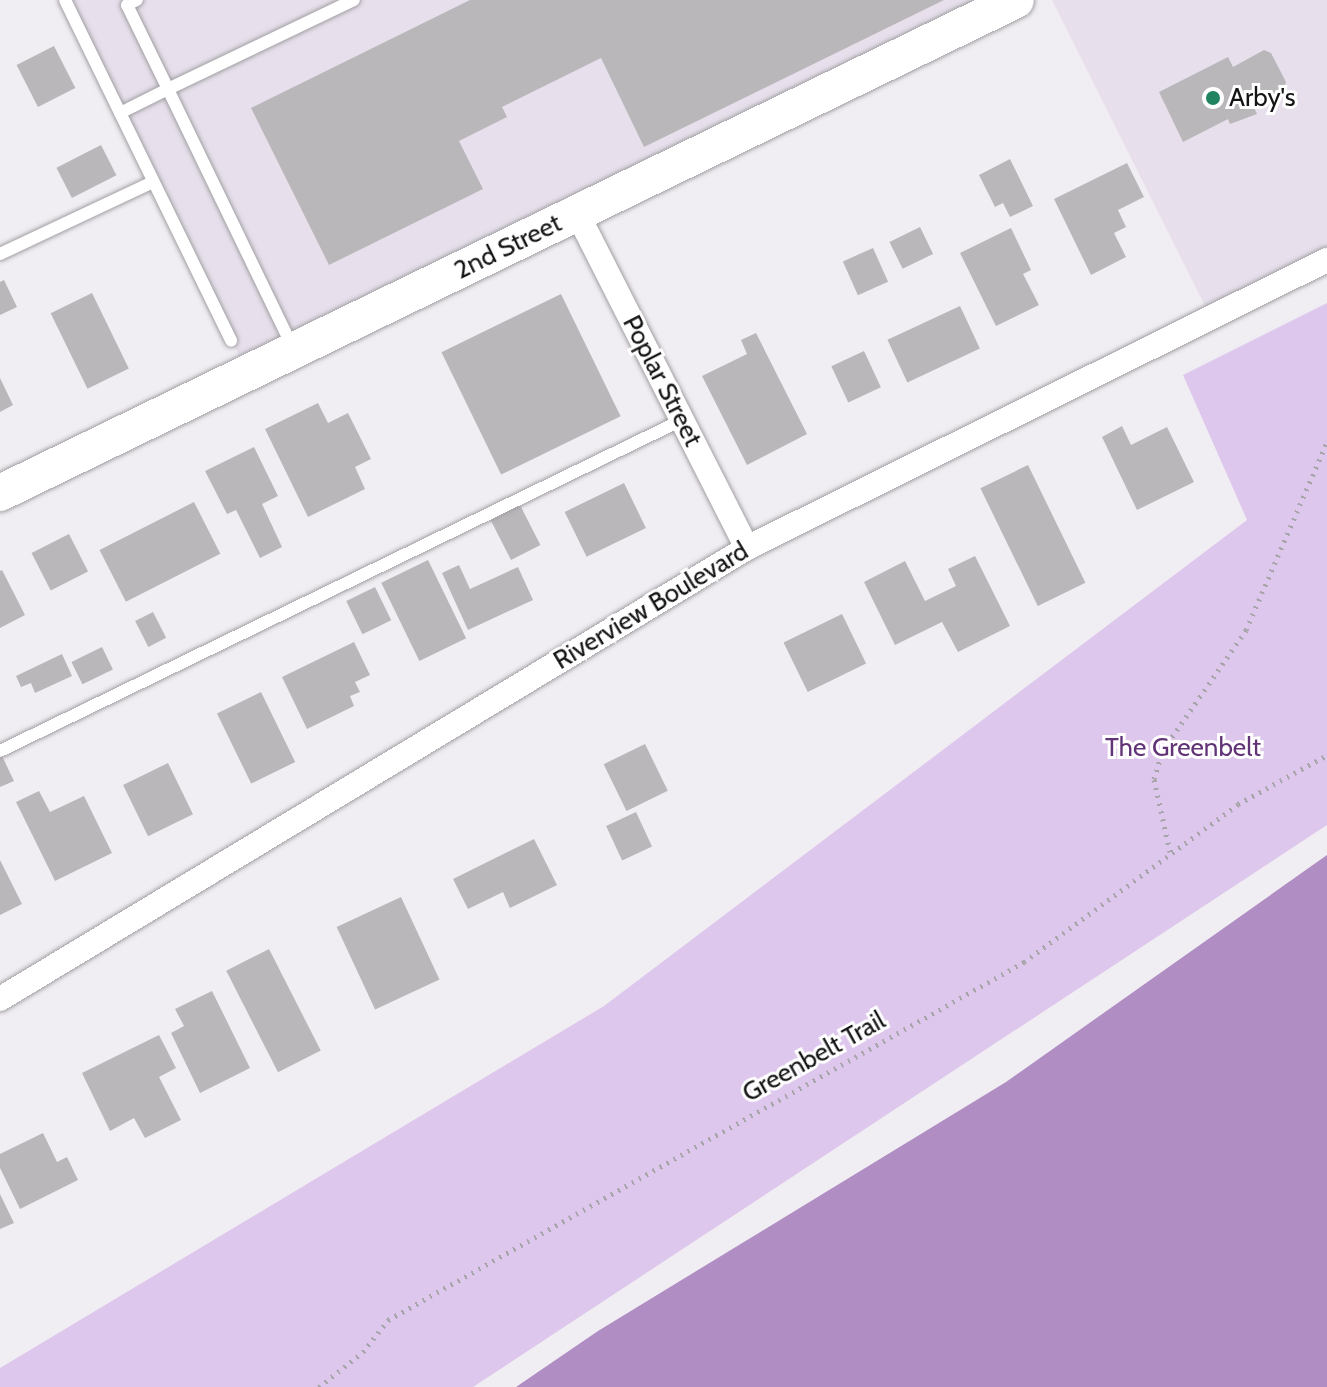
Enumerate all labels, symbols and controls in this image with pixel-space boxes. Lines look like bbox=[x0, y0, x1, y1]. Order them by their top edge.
place label: Arby's bbox=[1229, 82, 1295, 114]
marker: Arby's bbox=[1204, 89, 1222, 107]
street label: 2nd Street bbox=[449, 208, 567, 286]
street label: Poplar Street bbox=[616, 310, 708, 452]
street label: Riverview Boulevard bbox=[548, 536, 754, 676]
park label: The Greenbelt bbox=[1105, 732, 1261, 764]
street label: Greenbelt Trail bbox=[737, 1005, 891, 1109]

